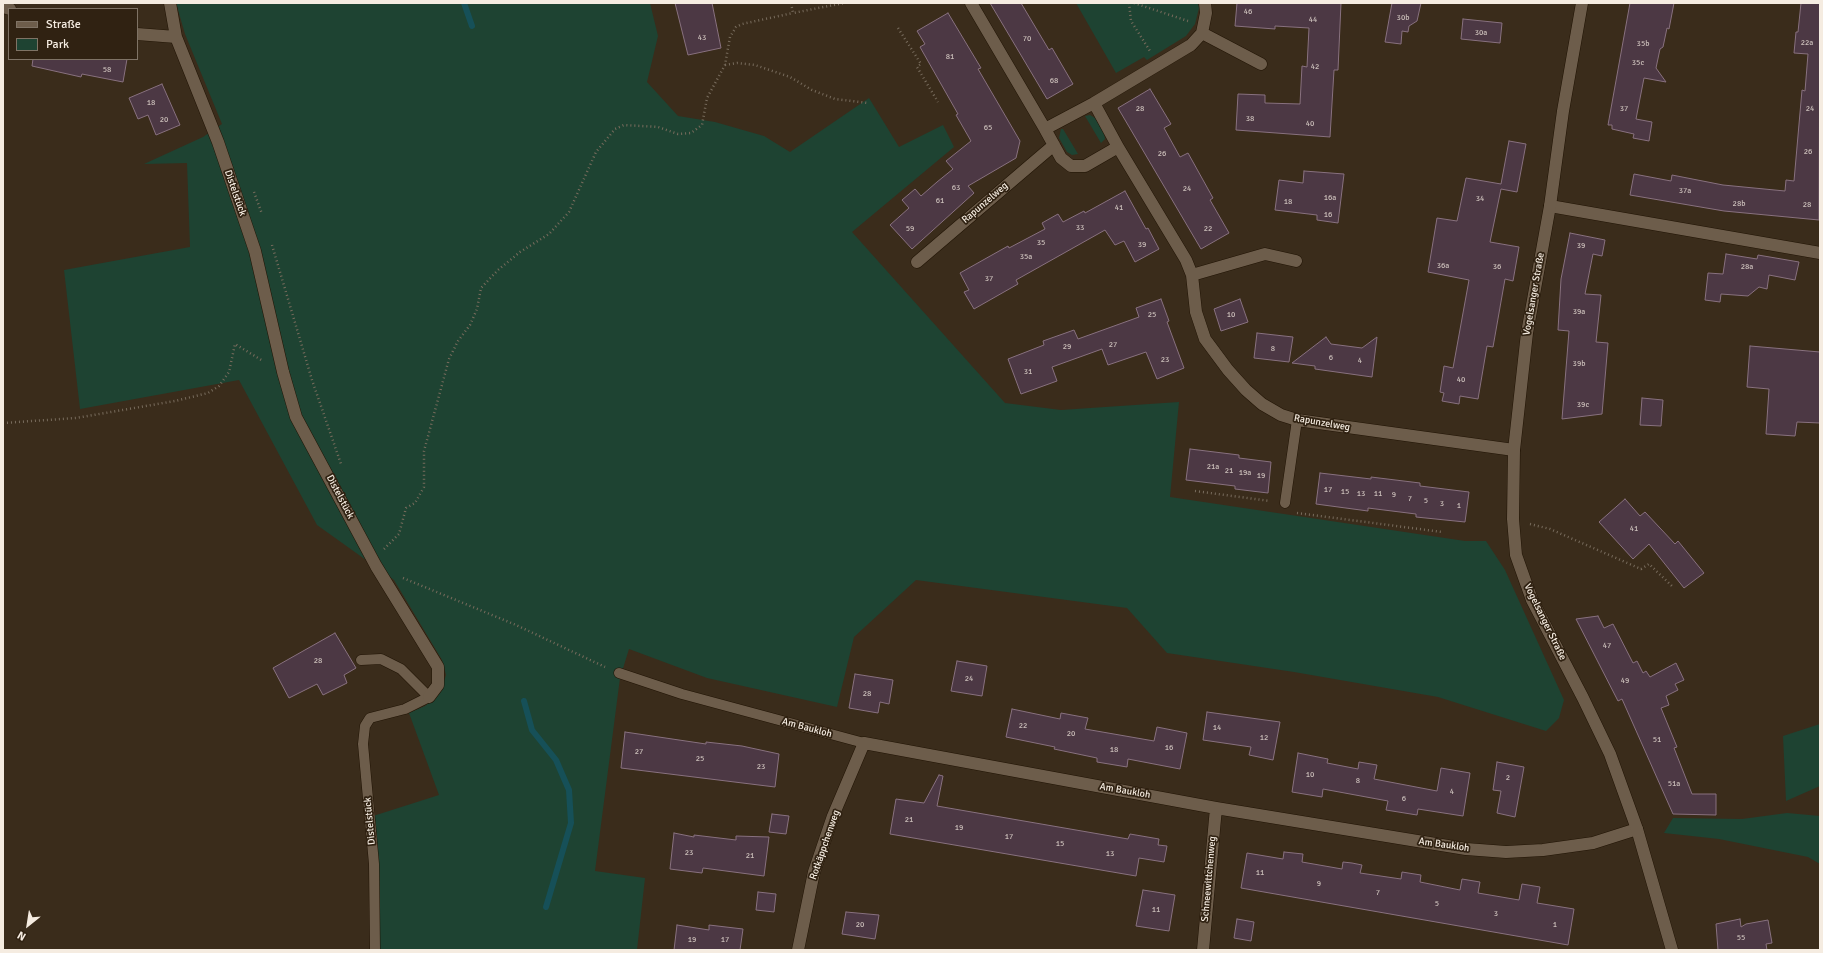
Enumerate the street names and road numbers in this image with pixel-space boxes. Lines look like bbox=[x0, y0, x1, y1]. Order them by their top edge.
street label: Distelstück bbox=[222, 168, 248, 218]
street label: Rapunzelweg bbox=[960, 180, 1010, 226]
street label: Vogelsanger Straße bbox=[1521, 252, 1547, 336]
street label: Rapunzelweg bbox=[1293, 412, 1351, 434]
street label: Distelstück bbox=[323, 473, 357, 521]
street label: Vogelsanger Straße bbox=[1521, 582, 1569, 662]
street label: Am Baukloh bbox=[781, 716, 833, 740]
street label: Am Baukloh bbox=[1099, 781, 1151, 801]
street label: Distelstück bbox=[362, 797, 378, 845]
street label: Rotkäppchenweg bbox=[807, 809, 843, 881]
street label: Am Baukloh bbox=[1418, 835, 1470, 855]
street label: Schneewittchenweg bbox=[1199, 836, 1219, 922]

